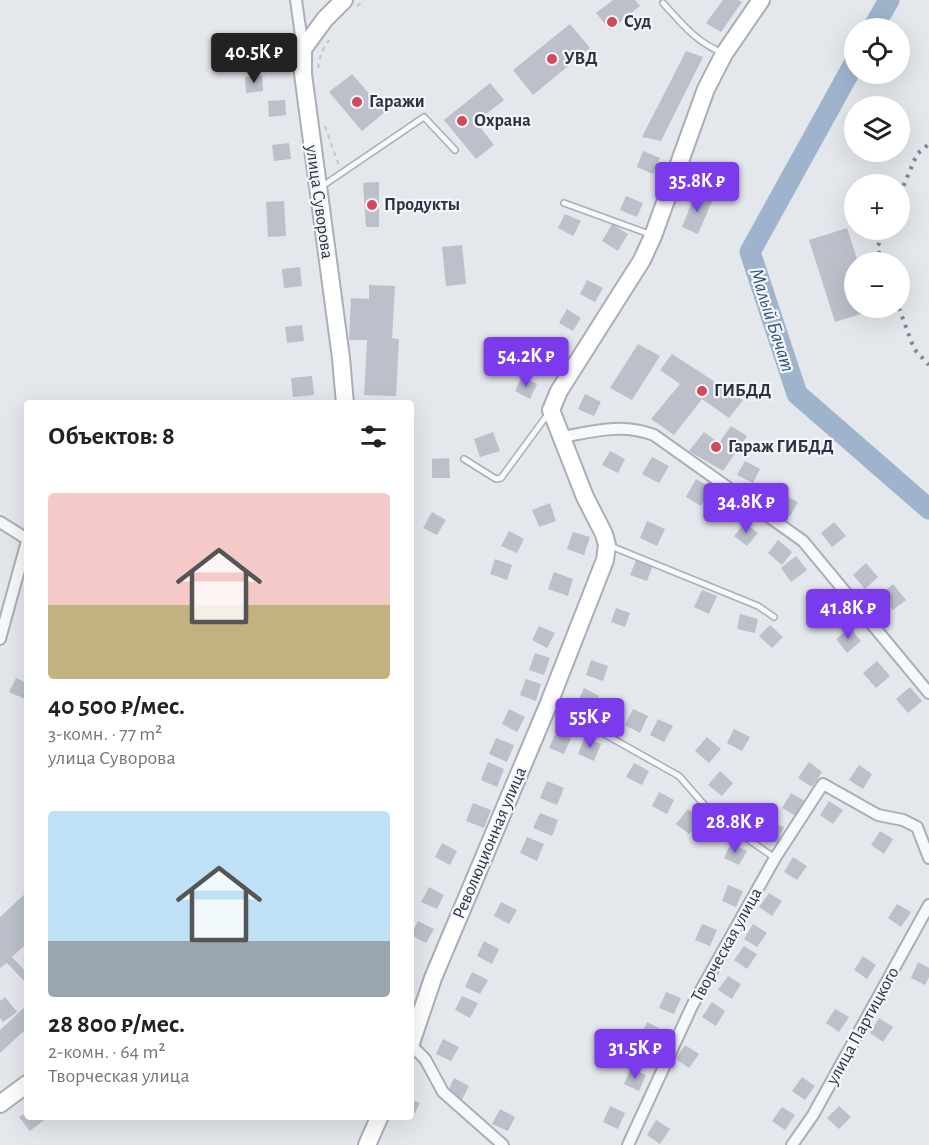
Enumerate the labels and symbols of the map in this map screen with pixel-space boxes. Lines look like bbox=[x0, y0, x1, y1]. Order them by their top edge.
place label: Суд bbox=[624, 13, 652, 31]
marker: Суд bbox=[605, 15, 619, 29]
pin: 40.5K ₽ bbox=[199, 33, 309, 84]
place label: УВД bbox=[564, 50, 598, 68]
marker: УВД bbox=[545, 52, 559, 66]
place label: Гаражи bbox=[369, 93, 425, 111]
marker: Гаражи bbox=[350, 95, 364, 109]
place label: Охрана bbox=[474, 112, 531, 130]
marker: Охрана bbox=[455, 114, 469, 128]
street label: улица Суворова bbox=[302, 143, 336, 260]
pin: 35.8K ₽ bbox=[642, 162, 752, 213]
place label: Продукты bbox=[384, 196, 460, 214]
marker: Продукты bbox=[365, 198, 379, 212]
water label: Малый Бачат bbox=[746, 266, 798, 374]
pin: 54.2K ₽ bbox=[471, 337, 581, 388]
place label: ГИБДД bbox=[714, 382, 771, 400]
marker: ГИБДД bbox=[695, 384, 709, 398]
place label: Гараж ГИБДД bbox=[728, 438, 834, 456]
marker: Гараж ГИБДД bbox=[709, 440, 723, 454]
pin: 34.8K ₽ bbox=[691, 483, 801, 534]
pin: 41.8K ₽ bbox=[793, 589, 903, 640]
pin: 55K ₽ bbox=[548, 698, 632, 749]
street label: Революционная улица bbox=[450, 764, 530, 922]
pin: 28.8K ₽ bbox=[680, 803, 790, 854]
street label: Творческая улица bbox=[688, 885, 766, 1005]
street label: улица Партицкого bbox=[823, 964, 903, 1089]
pin: 31.5K ₽ bbox=[580, 1029, 690, 1080]

